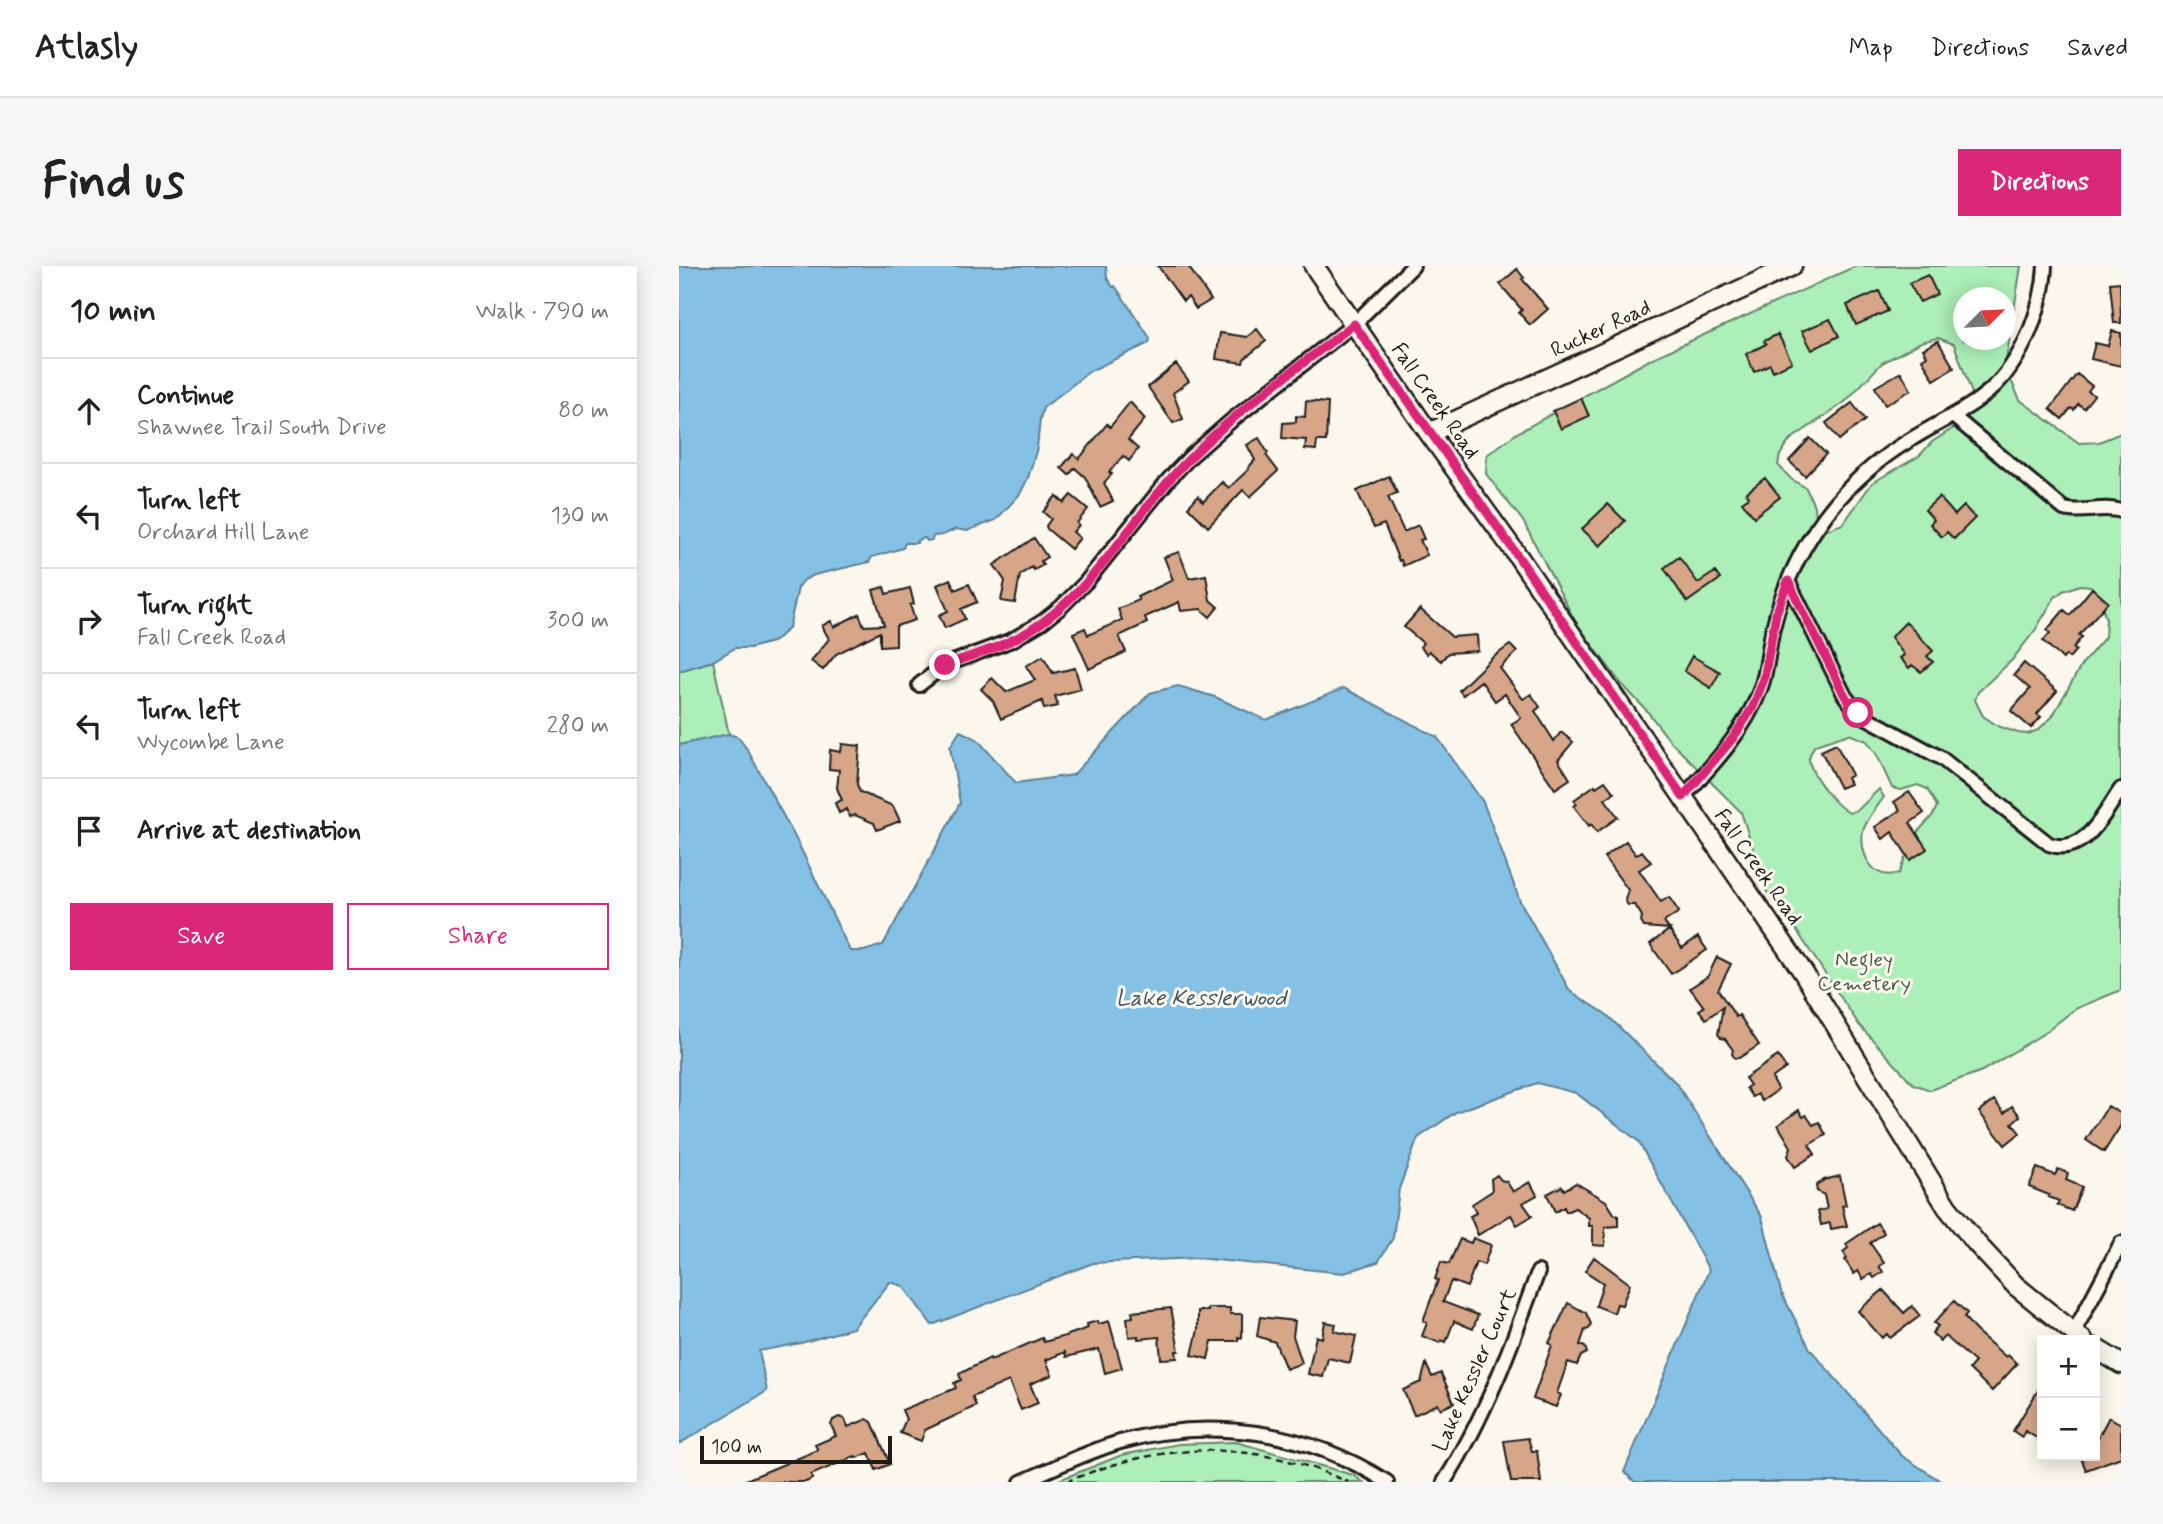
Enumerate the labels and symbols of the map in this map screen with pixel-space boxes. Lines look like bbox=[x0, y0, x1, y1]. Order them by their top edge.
north arrow bbox=[1953, 287, 2016, 350]
street label: Rucker Road bbox=[1546, 294, 1656, 364]
street label: Fall Creek Road bbox=[1385, 337, 1485, 465]
route end bbox=[929, 649, 960, 680]
route start bbox=[1842, 697, 1873, 728]
street label: Fall Creek Road bbox=[1708, 803, 1808, 931]
park label: Negley Cemetery bbox=[1817, 946, 1911, 998]
water label: Lake Kesslerwood bbox=[1116, 984, 1288, 1014]
street label: Lake Kessler Court bbox=[1426, 1283, 1524, 1456]
scale bar bbox=[700, 1433, 893, 1465]

